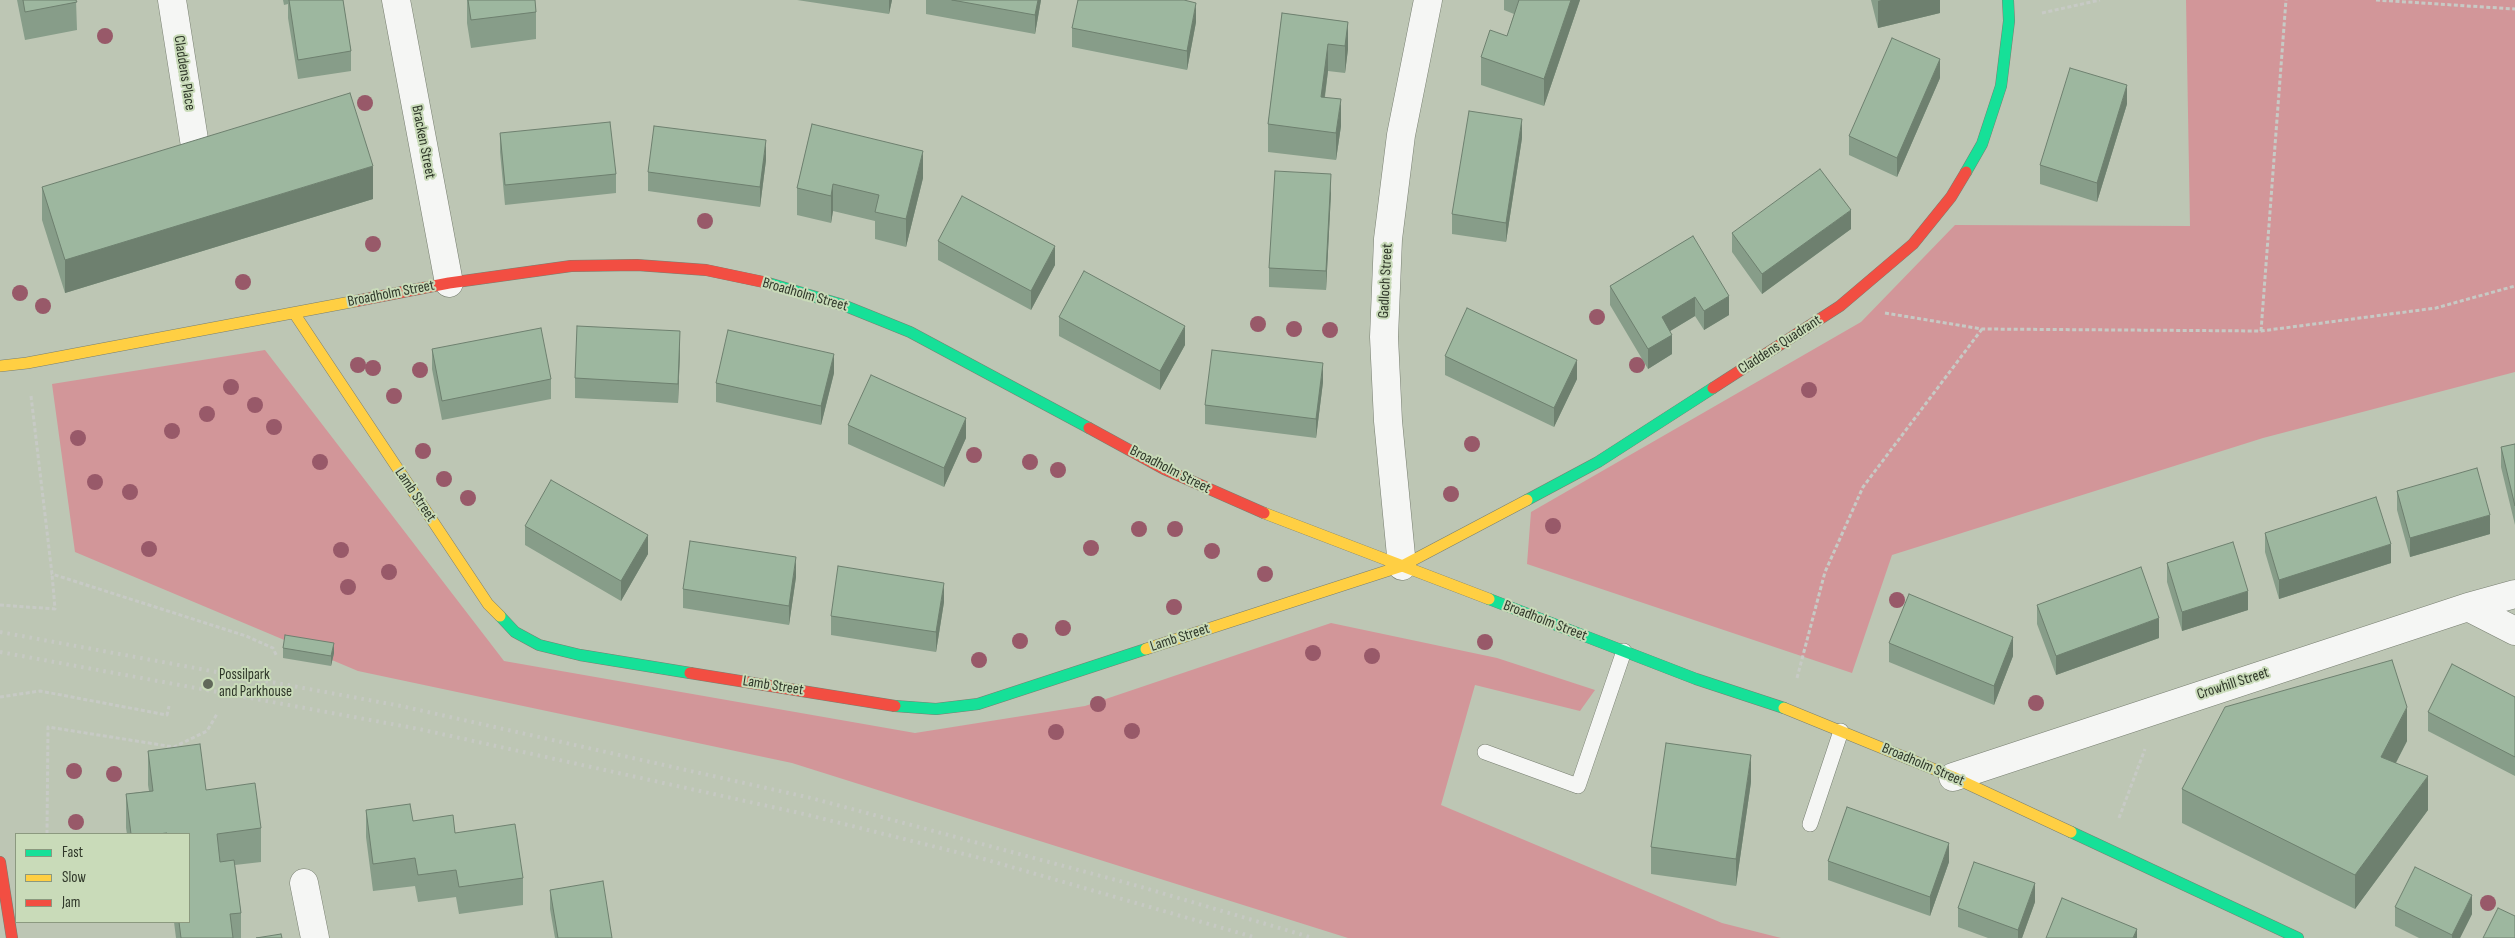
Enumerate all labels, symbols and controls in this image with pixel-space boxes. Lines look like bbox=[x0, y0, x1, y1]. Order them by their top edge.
street label: Claddens Place bbox=[169, 34, 199, 112]
street label: Bracken Street bbox=[407, 104, 439, 180]
street label: Gadloch Street bbox=[1375, 243, 1397, 319]
street label: Broadholm Street bbox=[760, 274, 850, 316]
street label: Broadholm Street bbox=[346, 277, 436, 311]
street label: Claddens Quadrant bbox=[1735, 312, 1825, 378]
street label: Broadholm Street bbox=[1127, 442, 1213, 498]
street label: Lamb Street bbox=[390, 465, 440, 525]
street label: Broadholm Street bbox=[1501, 597, 1589, 645]
street label: Lamb Street bbox=[1148, 620, 1212, 656]
street label: Crowhill Street bbox=[2195, 664, 2271, 704]
place label: Possilpark and Parkhouse bbox=[219, 666, 292, 701]
street label: Lamb Street bbox=[741, 672, 805, 700]
marker: Possilpark and Parkhouse bbox=[201, 677, 215, 691]
street label: Broadholm Street bbox=[1879, 740, 1967, 790]
legend bbox=[15, 833, 190, 923]
text: Fast bbox=[62, 843, 83, 862]
text: Slow bbox=[62, 868, 86, 887]
text: Jam bbox=[62, 893, 80, 912]

